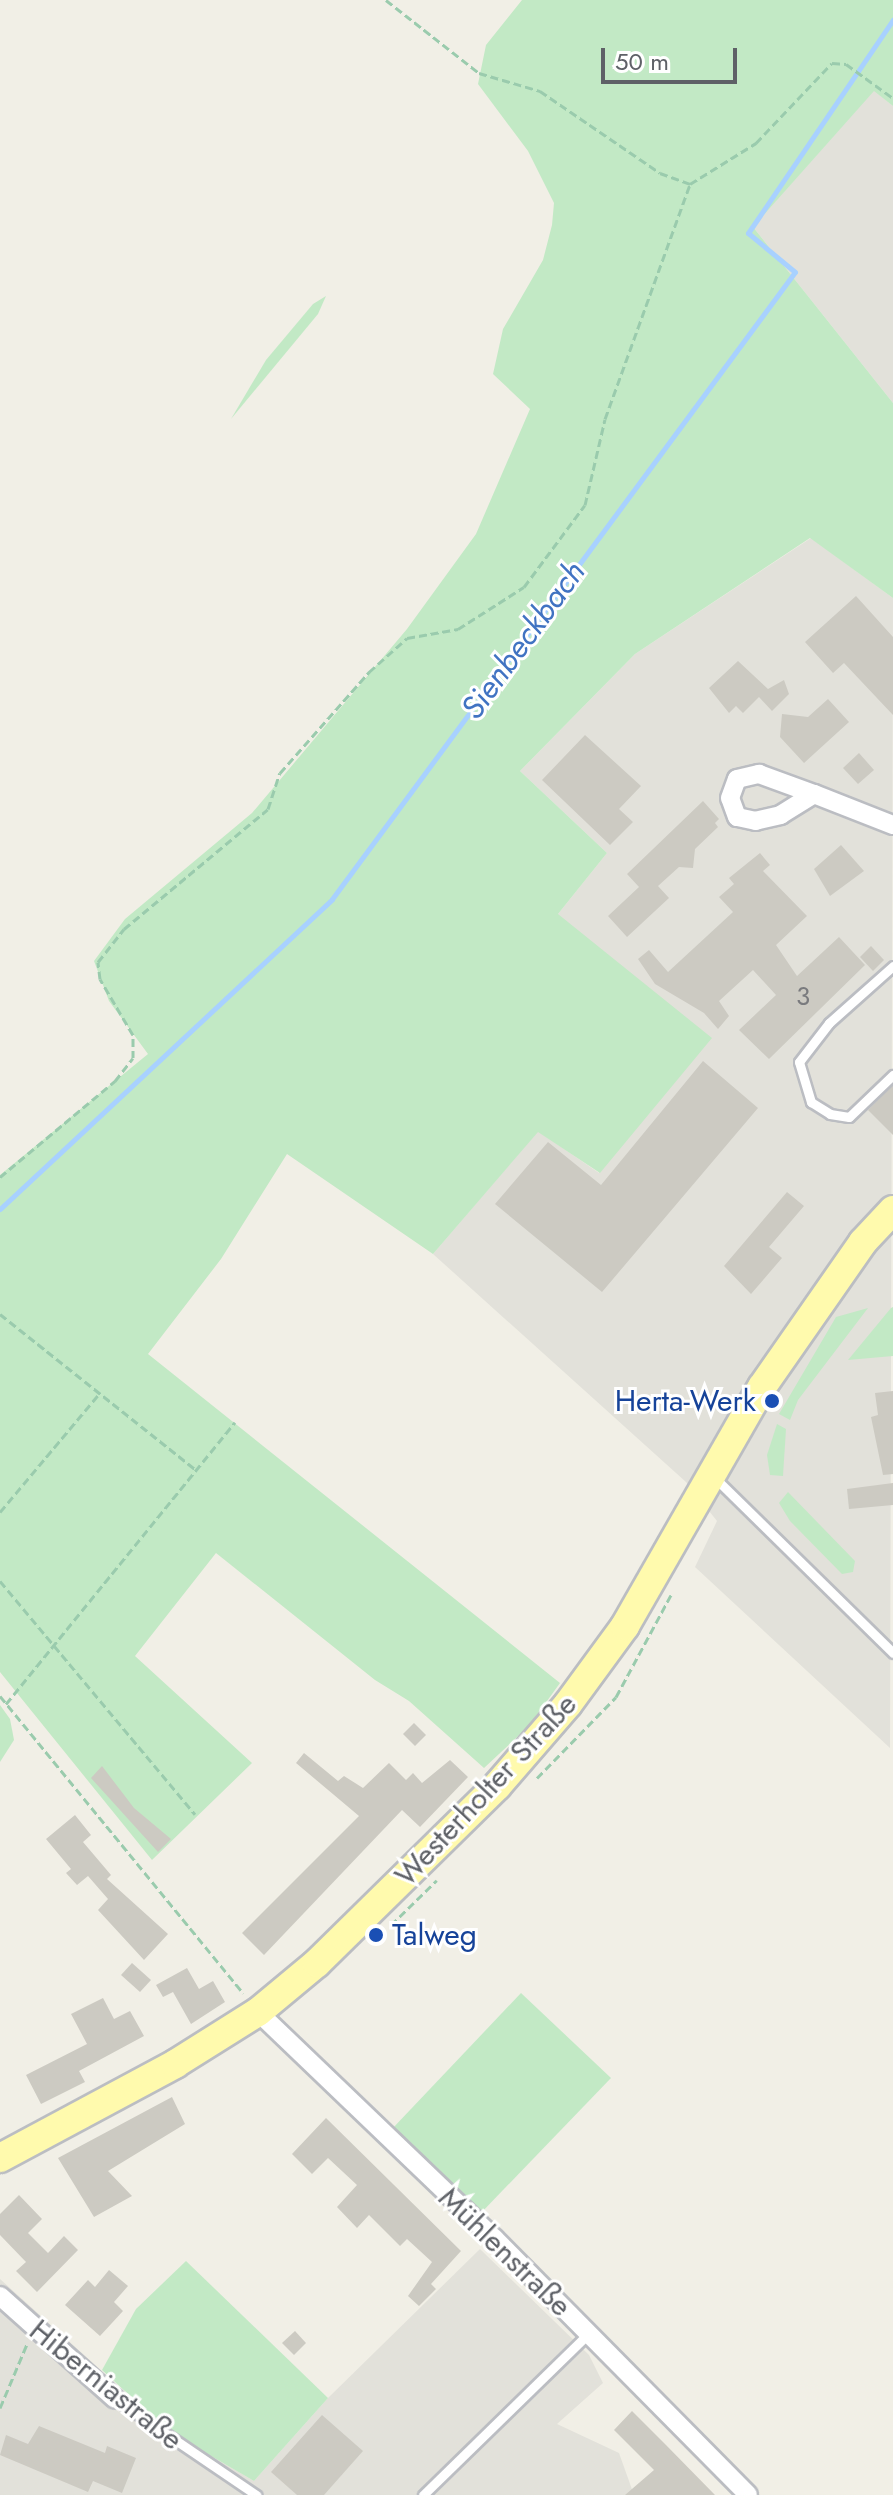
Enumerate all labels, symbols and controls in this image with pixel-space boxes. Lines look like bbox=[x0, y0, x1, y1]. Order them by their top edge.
scale bar bbox=[605, 32, 741, 82]
text: 50 m bbox=[615, 44, 669, 79]
water label: Sienbeckbach bbox=[453, 553, 593, 727]
house number: 3 bbox=[796, 981, 810, 1013]
place label: Herta-Werk bbox=[615, 1383, 756, 1419]
marker: Herta-Werk bbox=[763, 1392, 781, 1410]
street label: Westerholter Straße bbox=[388, 1686, 584, 1894]
place label: Talweg bbox=[392, 1917, 477, 1953]
marker: Talweg bbox=[367, 1926, 385, 1944]
street label: Mühlenstraße bbox=[431, 2180, 579, 2324]
street label: Hiberniastraße bbox=[22, 2312, 190, 2458]

